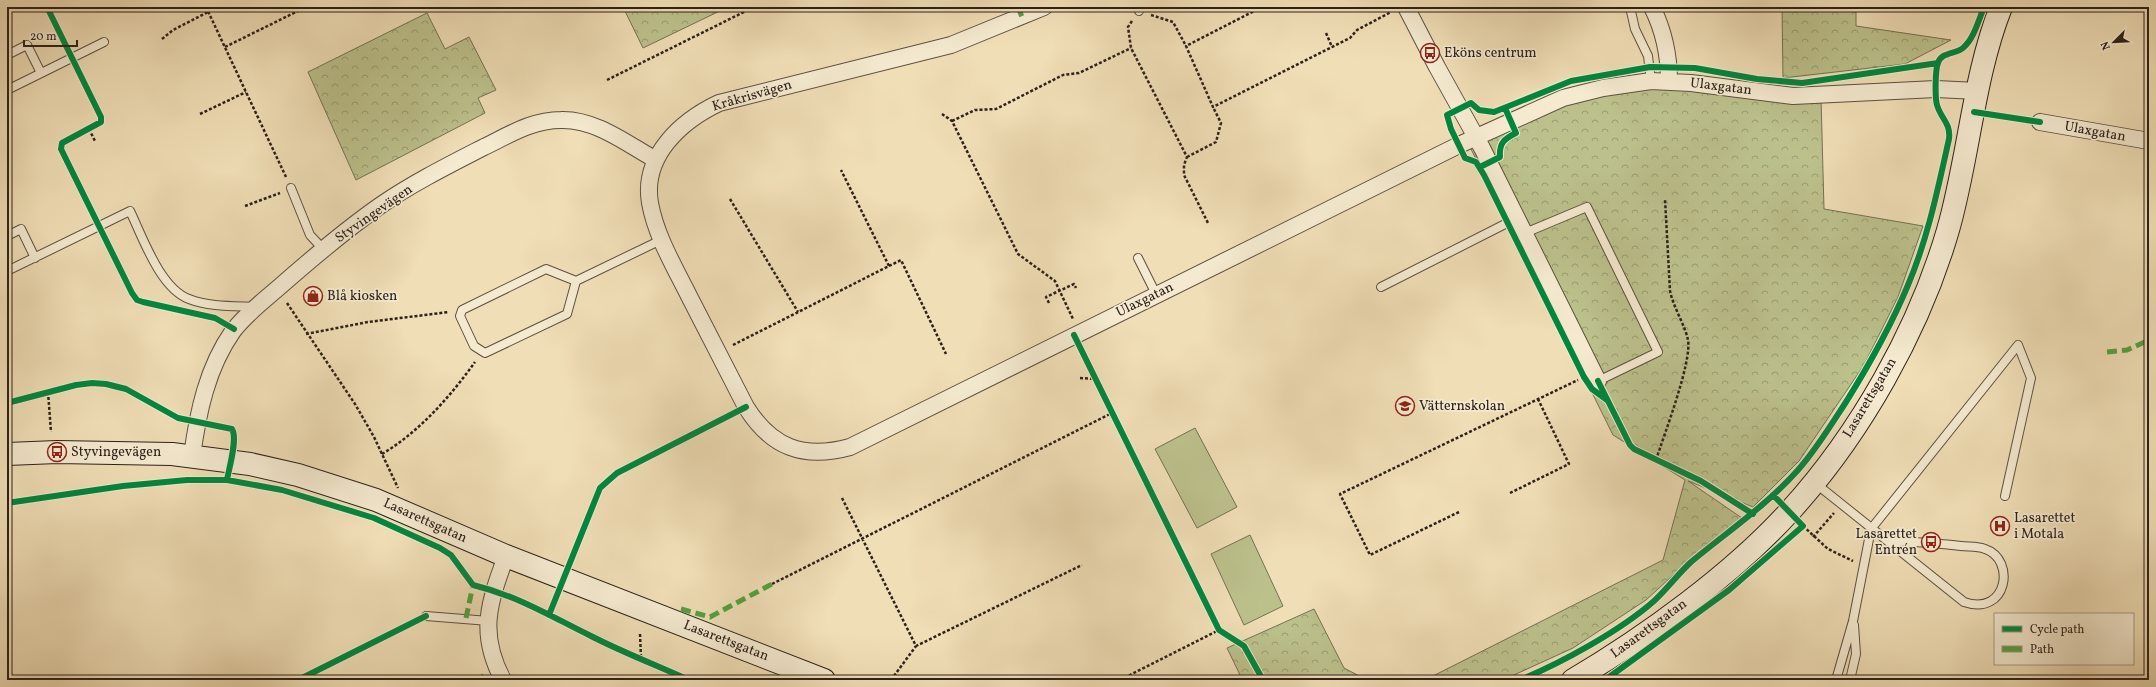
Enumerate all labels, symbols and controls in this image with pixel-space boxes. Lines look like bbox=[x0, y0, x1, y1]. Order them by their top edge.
scale bar bbox=[24, 22, 77, 48]
north arrow bbox=[2094, 22, 2134, 62]
text: 20 m bbox=[30, 29, 57, 45]
text: N bbox=[2098, 39, 2115, 52]
bus stop icon: Eköns centrum bbox=[1419, 42, 1441, 64]
place label: Eköns centrum bbox=[1444, 44, 1537, 63]
street label: Ulaxgatan bbox=[1689, 74, 1753, 100]
street label: Kråkrisvägen bbox=[710, 76, 794, 116]
street label: Ulaxgatan bbox=[2063, 117, 2127, 147]
street label: Styvingevägen bbox=[332, 180, 416, 248]
street label: Ulaxgatan bbox=[1113, 278, 1177, 322]
shop icon: Blå kiosken bbox=[302, 285, 324, 307]
place label: Blå kiosken bbox=[327, 287, 397, 306]
street label: Lasarettsgatan bbox=[1839, 354, 1901, 442]
school or university icon: Vätternskolan bbox=[1394, 395, 1416, 417]
place label: Vätternskolan bbox=[1419, 397, 1505, 416]
bus stop icon: Styvingevägen bbox=[46, 441, 68, 463]
place label: Styvingevägen bbox=[71, 443, 161, 462]
street label: Lasarettsgatan bbox=[380, 494, 470, 548]
place label: Lasarettet i Motala bbox=[2014, 509, 2075, 544]
hospital icon: Lasarettet i Motala bbox=[1989, 515, 2011, 537]
place label: Lasarettet Entrén bbox=[1856, 525, 1917, 560]
bus stop icon: Lasarettet Entrén bbox=[1920, 531, 1942, 553]
street label: Lasarettsgatan bbox=[1607, 595, 1691, 663]
legend bbox=[1994, 613, 2134, 665]
street label: Lasarettsgatan bbox=[681, 616, 771, 666]
text: Cycle path bbox=[2030, 622, 2085, 638]
text: Path bbox=[2030, 642, 2054, 658]

